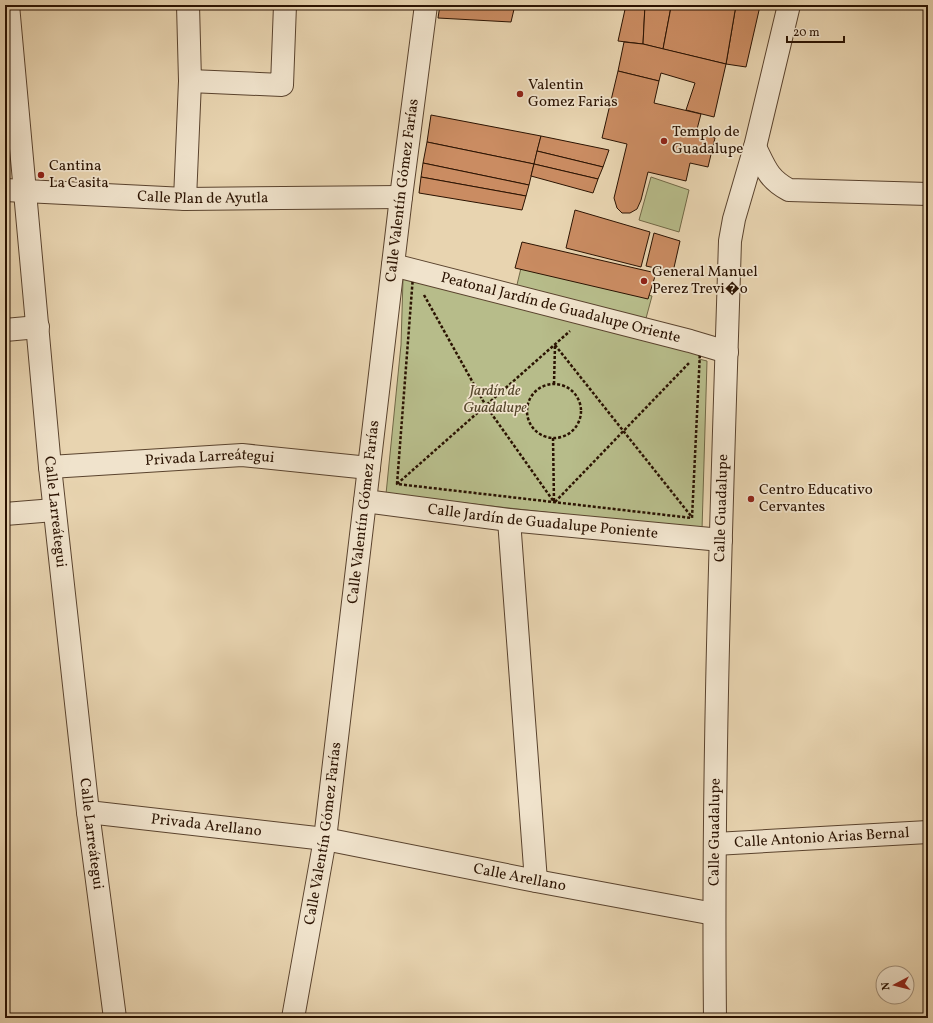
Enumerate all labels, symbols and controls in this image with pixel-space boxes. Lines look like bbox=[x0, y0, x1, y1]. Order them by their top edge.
scale bar bbox=[787, 18, 844, 44]
text: 20 m bbox=[793, 25, 820, 41]
place label: Valentin Gomez Farias bbox=[528, 75, 618, 113]
marker: Valentin Gomez Farias bbox=[515, 89, 525, 99]
street label: Calle Valentín Gómez Farías bbox=[381, 98, 424, 283]
place label: Templo de Guadalupe bbox=[672, 122, 743, 160]
marker: Templo de Guadalupe bbox=[659, 136, 669, 146]
place label: Cantina La Casita bbox=[49, 156, 109, 194]
marker: Cantina La Casita bbox=[36, 170, 46, 180]
street label: Calle Plan de Ayutla bbox=[137, 186, 268, 210]
place label: General Manuel Perez Trevi�o bbox=[652, 262, 758, 300]
street label: Peatonal Jardín de Guadalupe Oriente bbox=[438, 267, 683, 349]
marker: General Manuel Perez Trevi�o bbox=[639, 276, 649, 286]
park label: Jardín de Guadalupe bbox=[463, 381, 527, 419]
street label: Calle Valentín Gómez Farías bbox=[342, 419, 385, 605]
street label: Privada Larreátegui bbox=[144, 445, 275, 472]
street label: Calle Guadalupe bbox=[710, 454, 734, 562]
street label: Calle Larreátegui bbox=[39, 455, 72, 569]
place label: Centro Educativo Cervantes bbox=[759, 480, 873, 518]
marker: Centro Educativo Cervantes bbox=[746, 494, 756, 504]
street label: Calle Jardín de Guadalupe Poniente bbox=[426, 499, 659, 544]
street label: Calle Valentín Gómez Farías bbox=[299, 741, 347, 927]
street label: Calle Larreátegui bbox=[74, 777, 109, 891]
street label: Calle Guadalupe bbox=[704, 778, 726, 886]
street label: Privada Arellano bbox=[150, 809, 263, 842]
street label: Calle Antonio Arias Bernal bbox=[734, 823, 910, 853]
street label: Calle Arellano bbox=[472, 858, 568, 897]
north arrow bbox=[875, 965, 915, 1005]
text: N bbox=[879, 981, 894, 991]

